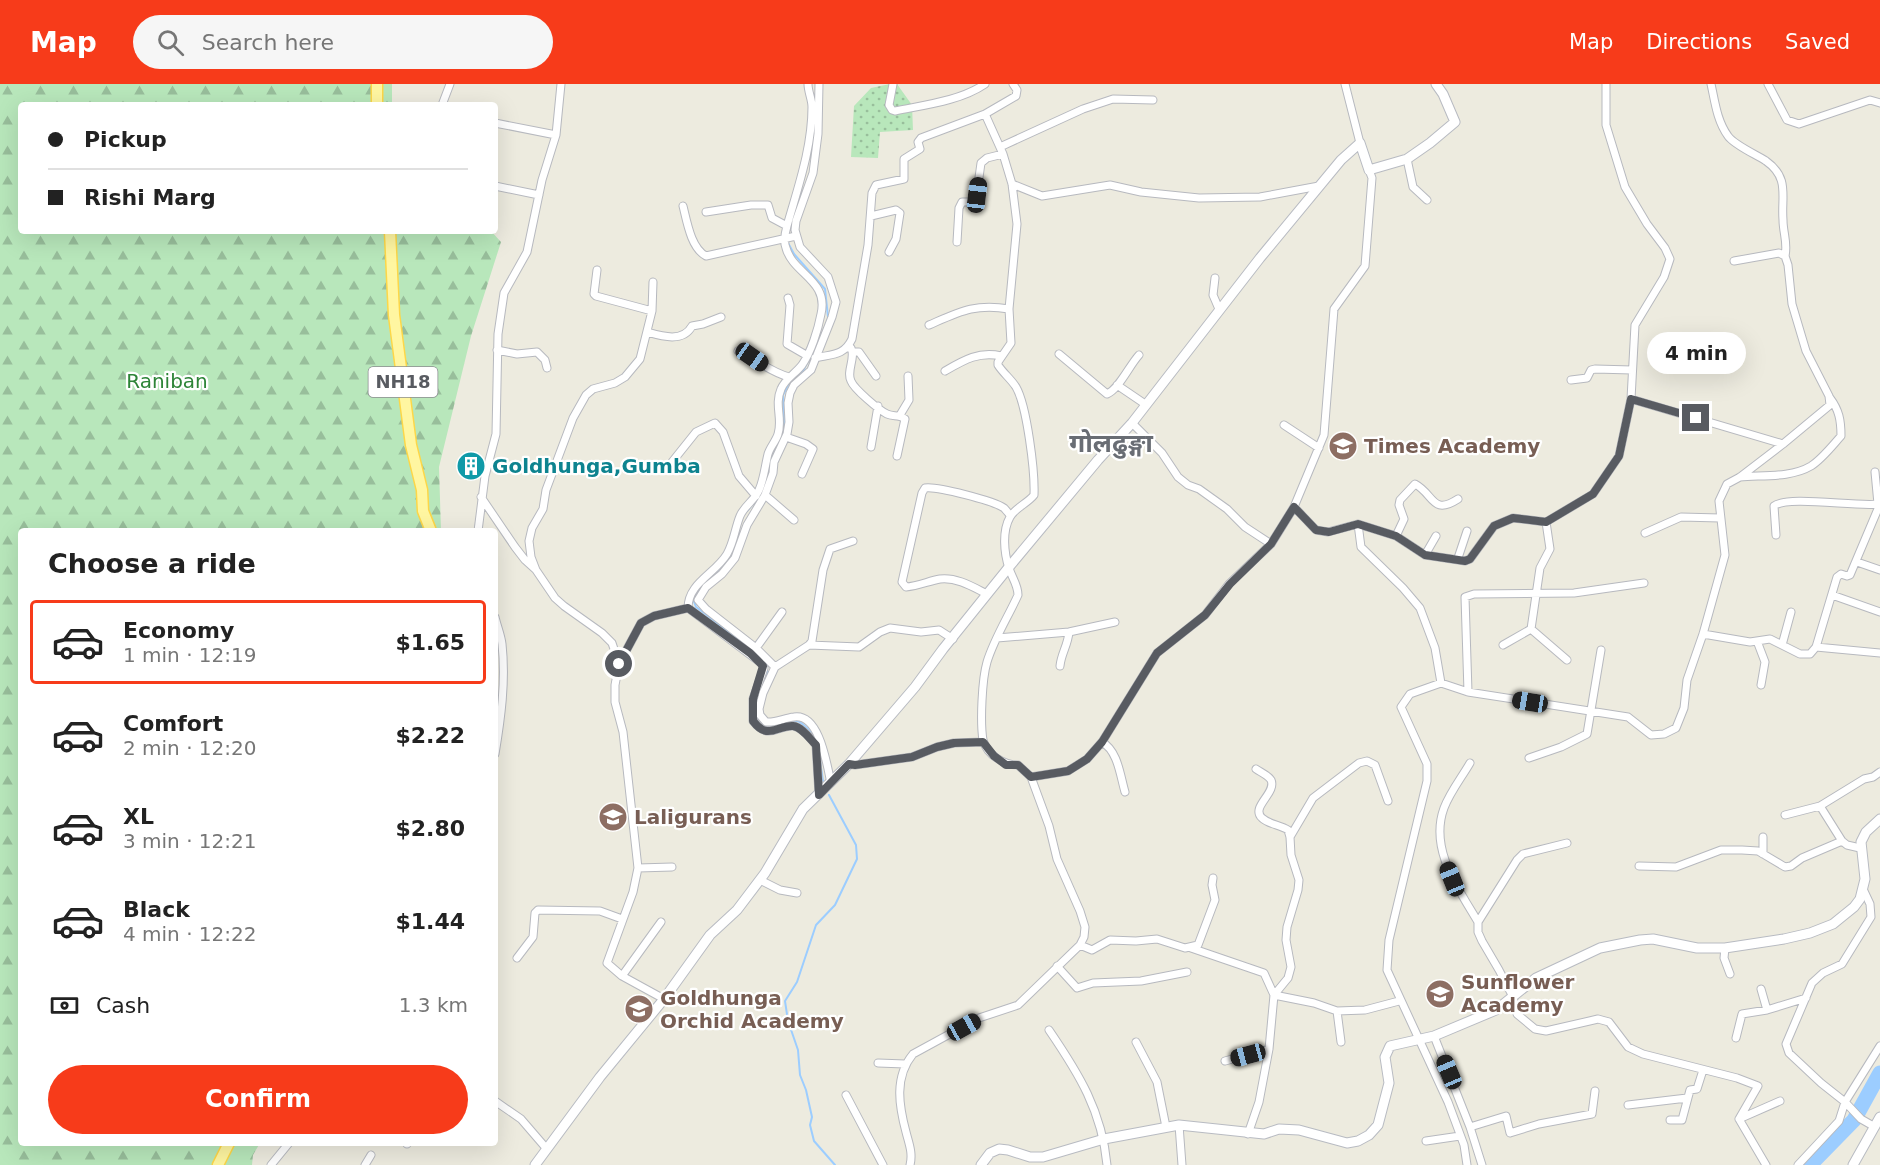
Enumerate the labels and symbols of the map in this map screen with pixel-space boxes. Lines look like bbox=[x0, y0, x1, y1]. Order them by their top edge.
car bbox=[966, 176, 988, 214]
callout: 4 min bbox=[1646, 331, 1746, 373]
car bbox=[732, 339, 772, 375]
road number: NH18 bbox=[368, 367, 438, 397]
park label: Raniban bbox=[126, 369, 208, 393]
route end bbox=[1682, 404, 1709, 431]
district label: गोलढुङ्गा bbox=[1069, 428, 1154, 459]
school or university icon: Times Academy bbox=[1327, 430, 1359, 462]
place label: Times Academy bbox=[1364, 434, 1540, 458]
building icon: Goldhunga,Gumba bbox=[455, 450, 487, 482]
place label: Goldhunga,Gumba bbox=[492, 454, 701, 478]
route start bbox=[605, 650, 632, 677]
car bbox=[1511, 690, 1549, 714]
school or university icon: Laligurans bbox=[597, 801, 629, 833]
place label: Laligurans bbox=[634, 805, 752, 829]
car bbox=[1437, 859, 1467, 899]
place label: Sunflower Academy bbox=[1461, 970, 1574, 1017]
school or university icon: Sunflower Academy bbox=[1424, 978, 1456, 1010]
place label: Goldhunga Orchid Academy bbox=[660, 986, 844, 1033]
school or university icon: Goldhunga Orchid Academy bbox=[623, 993, 655, 1025]
car bbox=[944, 1010, 984, 1044]
car bbox=[1228, 1042, 1268, 1068]
car bbox=[1434, 1052, 1464, 1092]

